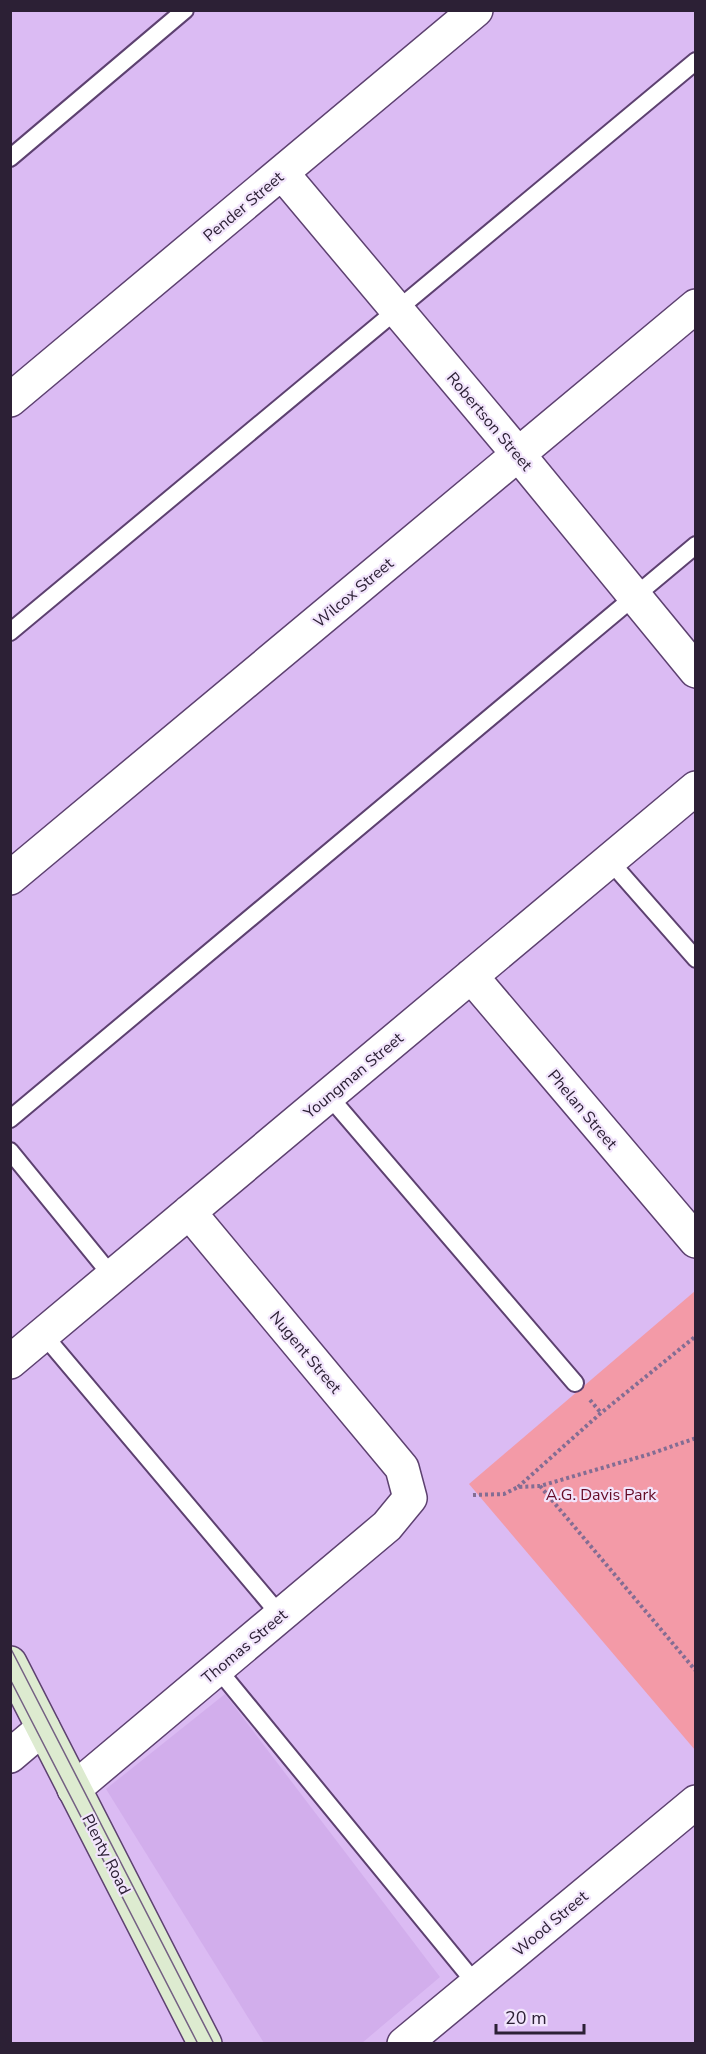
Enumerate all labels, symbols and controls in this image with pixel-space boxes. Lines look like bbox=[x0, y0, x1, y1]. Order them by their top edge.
street label: Pender Street bbox=[199, 166, 289, 247]
street label: Robertson Street bbox=[441, 368, 537, 476]
street label: Wilcox Street bbox=[309, 553, 399, 633]
street label: Youngman Street bbox=[298, 1027, 408, 1125]
street label: Phelan Street bbox=[542, 1065, 622, 1154]
street label: Nugent Street bbox=[264, 1307, 346, 1399]
park label: A.G. Davis Park bbox=[546, 1484, 657, 1506]
street label: Thomas Street bbox=[197, 1604, 292, 1689]
street label: Plenty Road bbox=[76, 1810, 136, 1898]
street label: Wood Street bbox=[509, 1886, 593, 1962]
scale bar bbox=[496, 1997, 584, 2035]
text: 20 m bbox=[505, 2006, 547, 2030]

